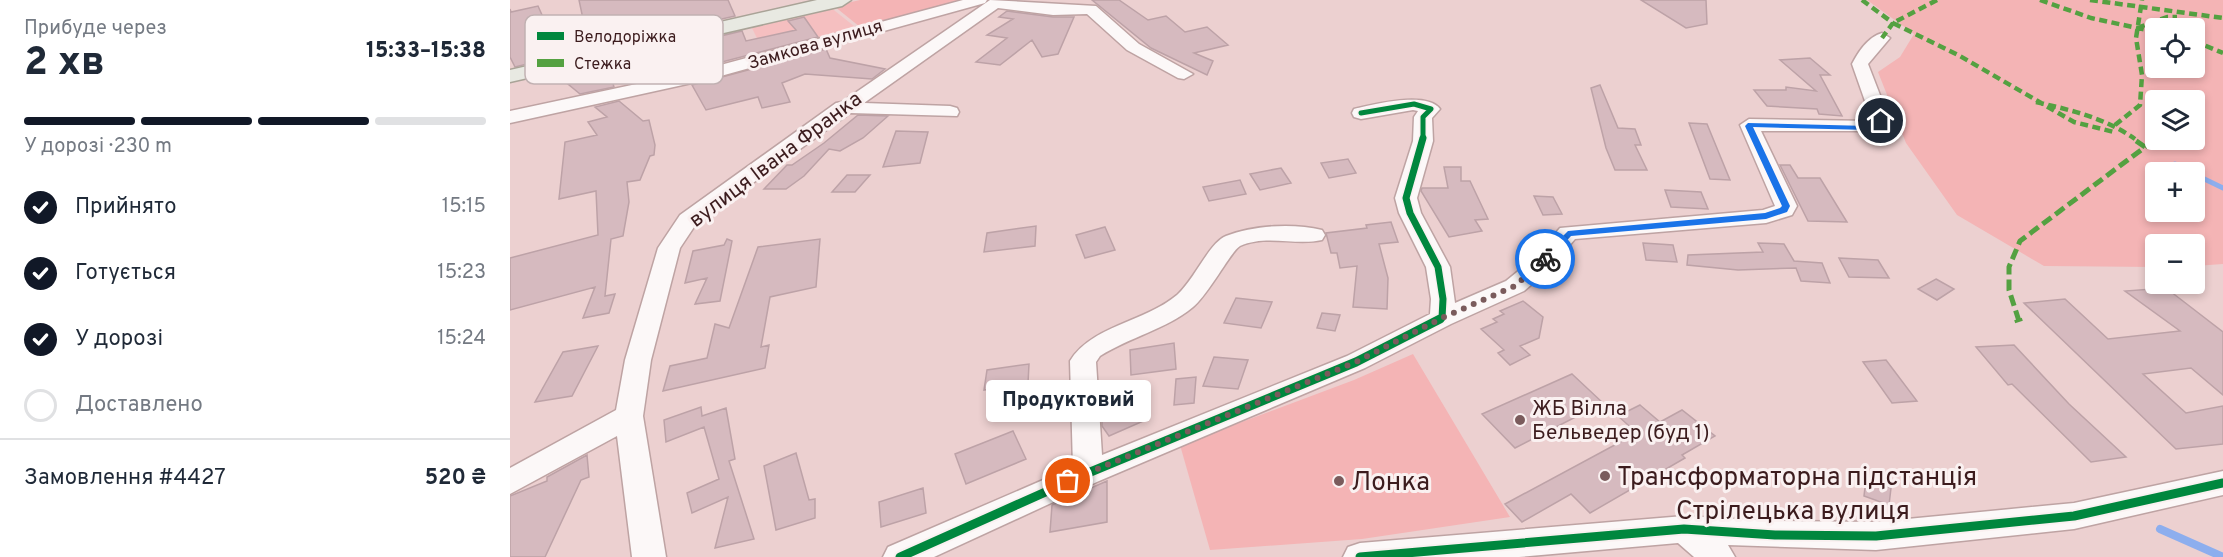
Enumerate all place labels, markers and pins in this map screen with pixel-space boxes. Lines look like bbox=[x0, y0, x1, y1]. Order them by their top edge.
pin bbox=[1855, 95, 1906, 146]
callout: Продуктовий bbox=[986, 379, 1150, 421]
place label: ЖБ Вілла Бельведер (буд 1) bbox=[1532, 396, 1710, 447]
marker: ЖБ Вілла Бельведер (буд 1) bbox=[1513, 413, 1527, 427]
pin bbox=[1042, 455, 1093, 506]
place label: Трансформаторна підстанція bbox=[1617, 462, 1977, 495]
place label: Лонка bbox=[1351, 467, 1430, 500]
marker: Трансформаторна підстанція bbox=[1598, 469, 1612, 483]
marker: Лонка bbox=[1332, 474, 1346, 488]

